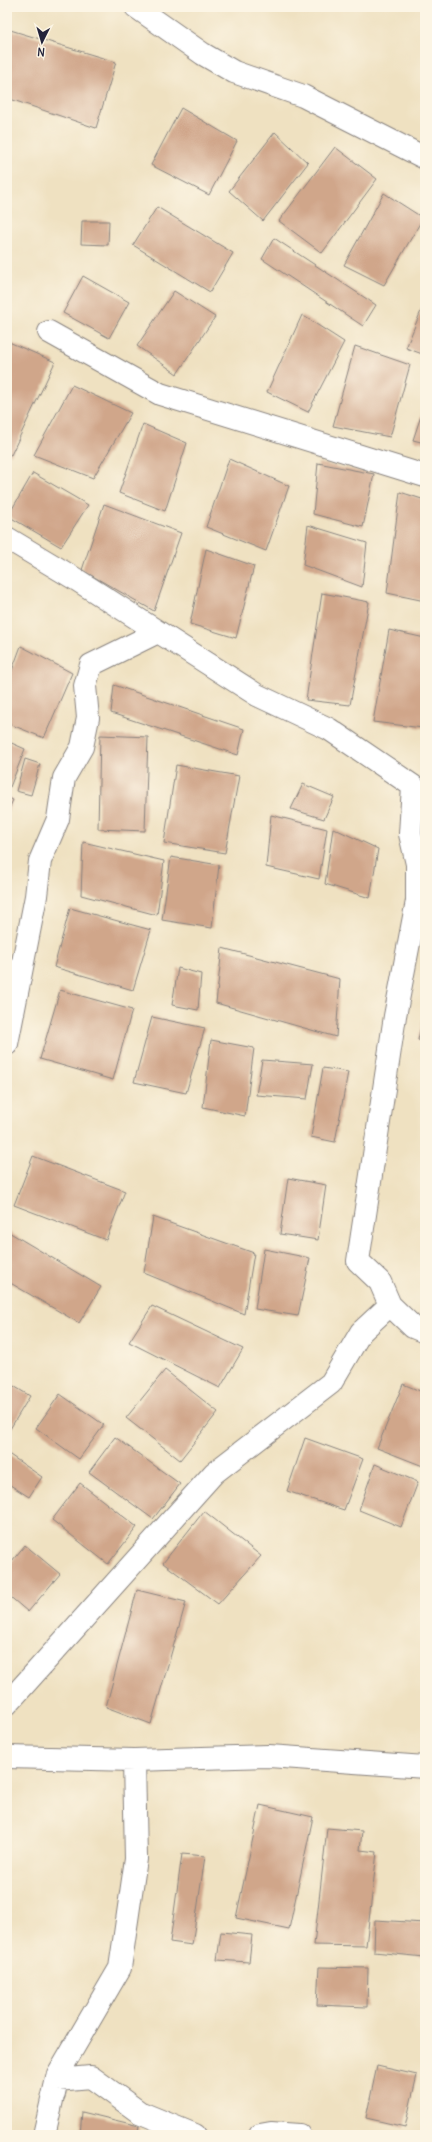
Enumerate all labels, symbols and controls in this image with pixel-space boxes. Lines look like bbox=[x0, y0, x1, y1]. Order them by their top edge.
north arrow bbox=[22, 22, 62, 62]
text: N bbox=[37, 45, 46, 59]

